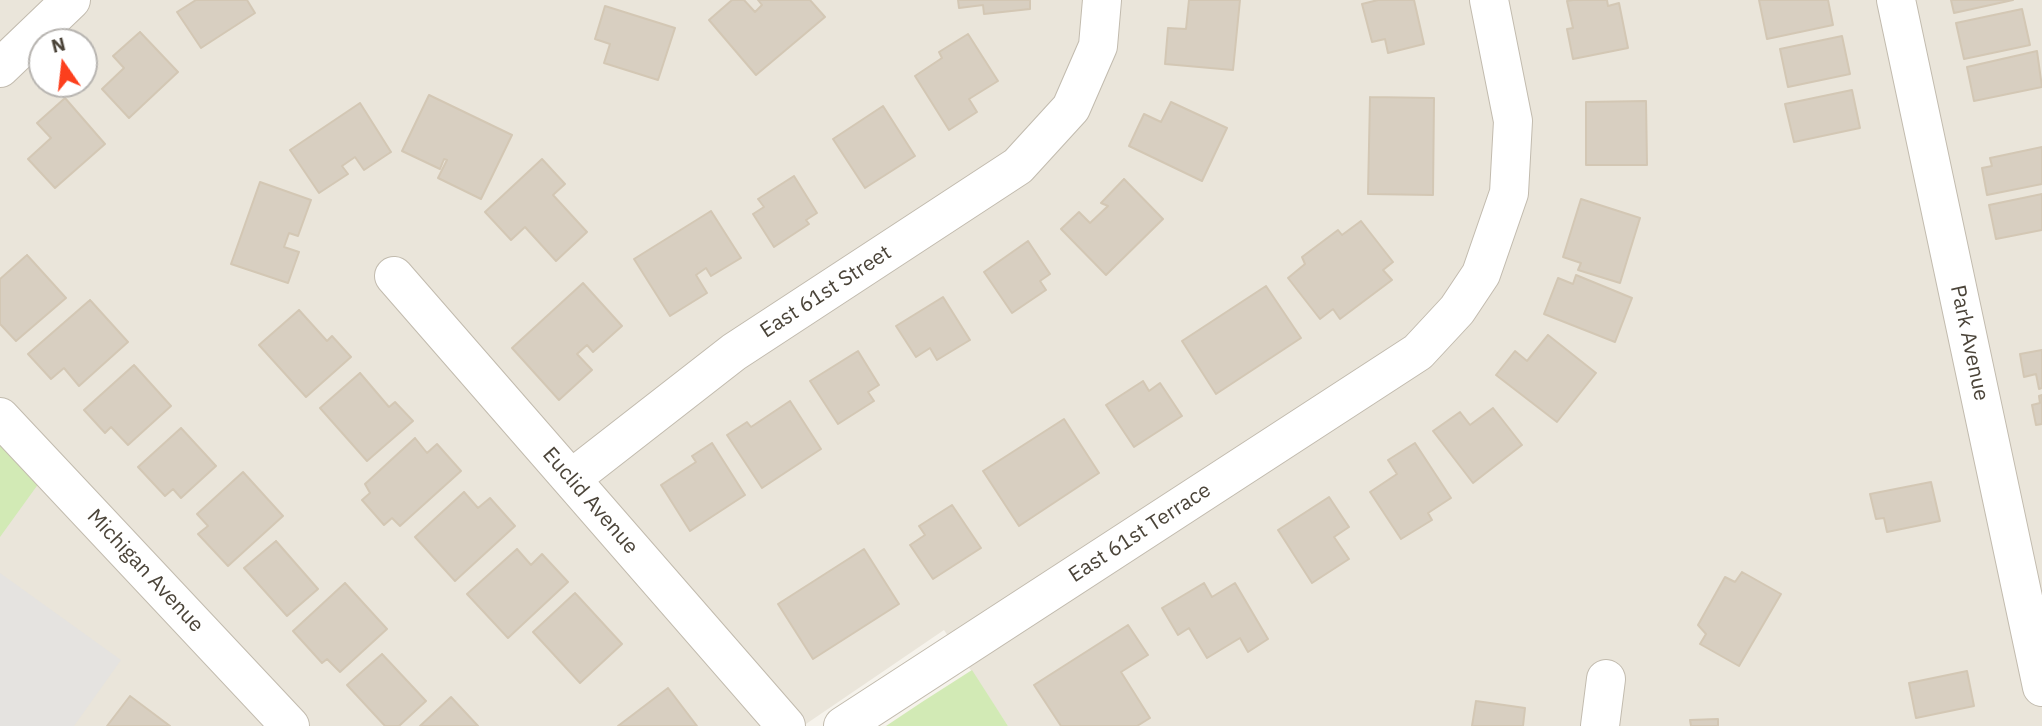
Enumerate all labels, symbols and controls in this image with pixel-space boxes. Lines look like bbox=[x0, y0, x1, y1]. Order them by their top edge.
north arrow bbox=[28, 28, 98, 98]
text: N bbox=[49, 31, 68, 58]
street label: East 61st Street bbox=[756, 240, 896, 344]
street label: Park Avenue bbox=[1944, 283, 1994, 403]
street label: Euclid Avenue bbox=[537, 443, 643, 559]
street label: East 61st Terrace bbox=[1064, 478, 1216, 588]
street label: Michigan Avenue bbox=[81, 504, 209, 638]

